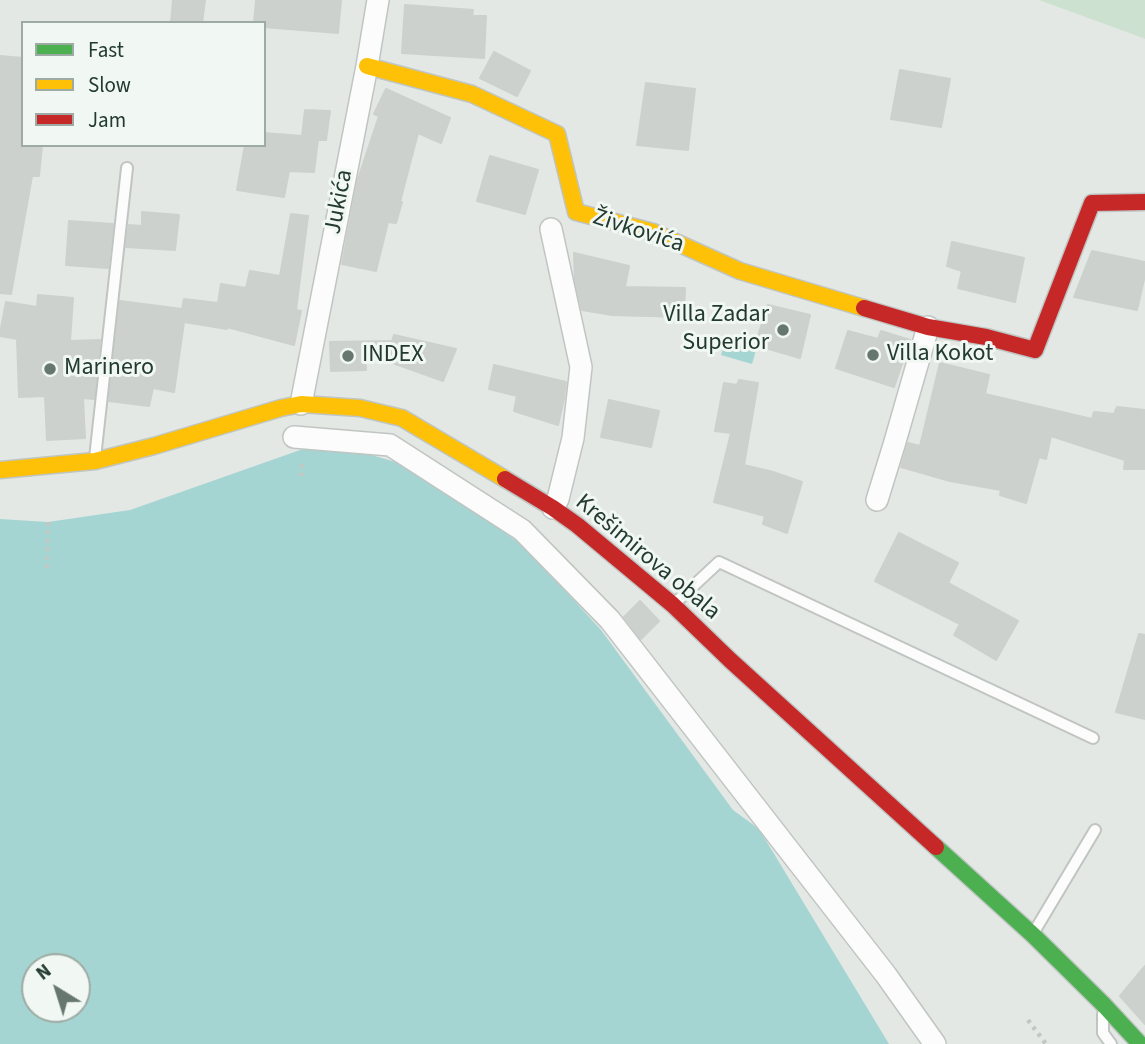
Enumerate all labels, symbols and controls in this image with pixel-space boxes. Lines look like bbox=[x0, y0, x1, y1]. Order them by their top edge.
legend bbox=[21, 21, 266, 147]
text: Fast bbox=[88, 35, 124, 65]
text: Slow bbox=[88, 70, 131, 100]
text: Jam bbox=[88, 105, 126, 135]
street label: Jukića bbox=[320, 167, 360, 237]
street label: Živkovića bbox=[589, 204, 687, 260]
place label: Villa Zadar Superior bbox=[663, 302, 769, 358]
marker: Villa Zadar Superior bbox=[775, 322, 791, 338]
place label: Villa Kokot bbox=[887, 341, 993, 369]
place label: INDEX bbox=[362, 342, 424, 370]
marker: Villa Kokot bbox=[865, 347, 881, 363]
marker: INDEX bbox=[340, 348, 356, 364]
place label: Marinero bbox=[64, 355, 154, 383]
marker: Marinero bbox=[42, 361, 58, 377]
street label: Krešimirova obala bbox=[569, 489, 725, 627]
north arrow bbox=[21, 953, 91, 1023]
text: N bbox=[31, 958, 57, 987]

